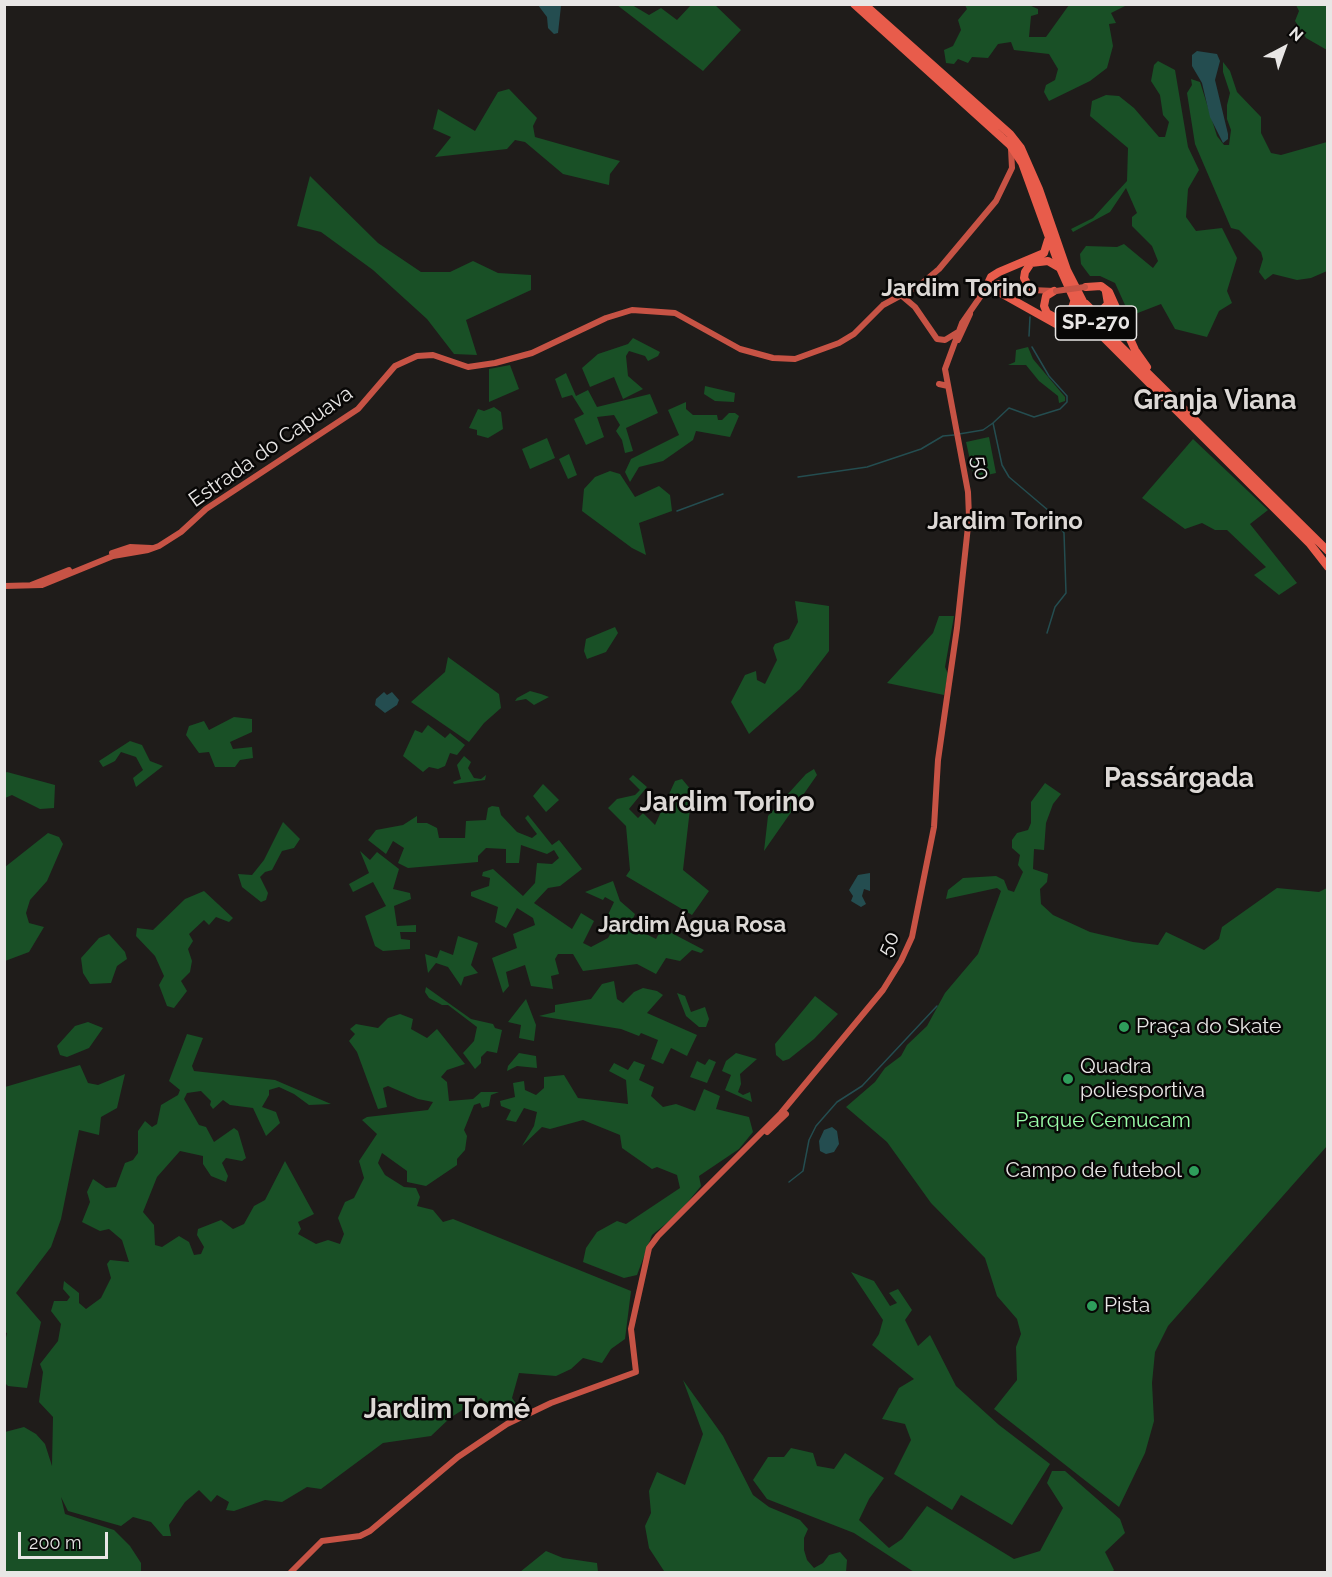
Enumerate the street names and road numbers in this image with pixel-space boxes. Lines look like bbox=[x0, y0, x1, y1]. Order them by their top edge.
road number: SP-270 bbox=[1056, 306, 1136, 340]
street label: Estrada do Capuava bbox=[184, 381, 358, 513]
street label: 50 bbox=[965, 454, 995, 482]
street label: 50 bbox=[873, 928, 905, 960]

